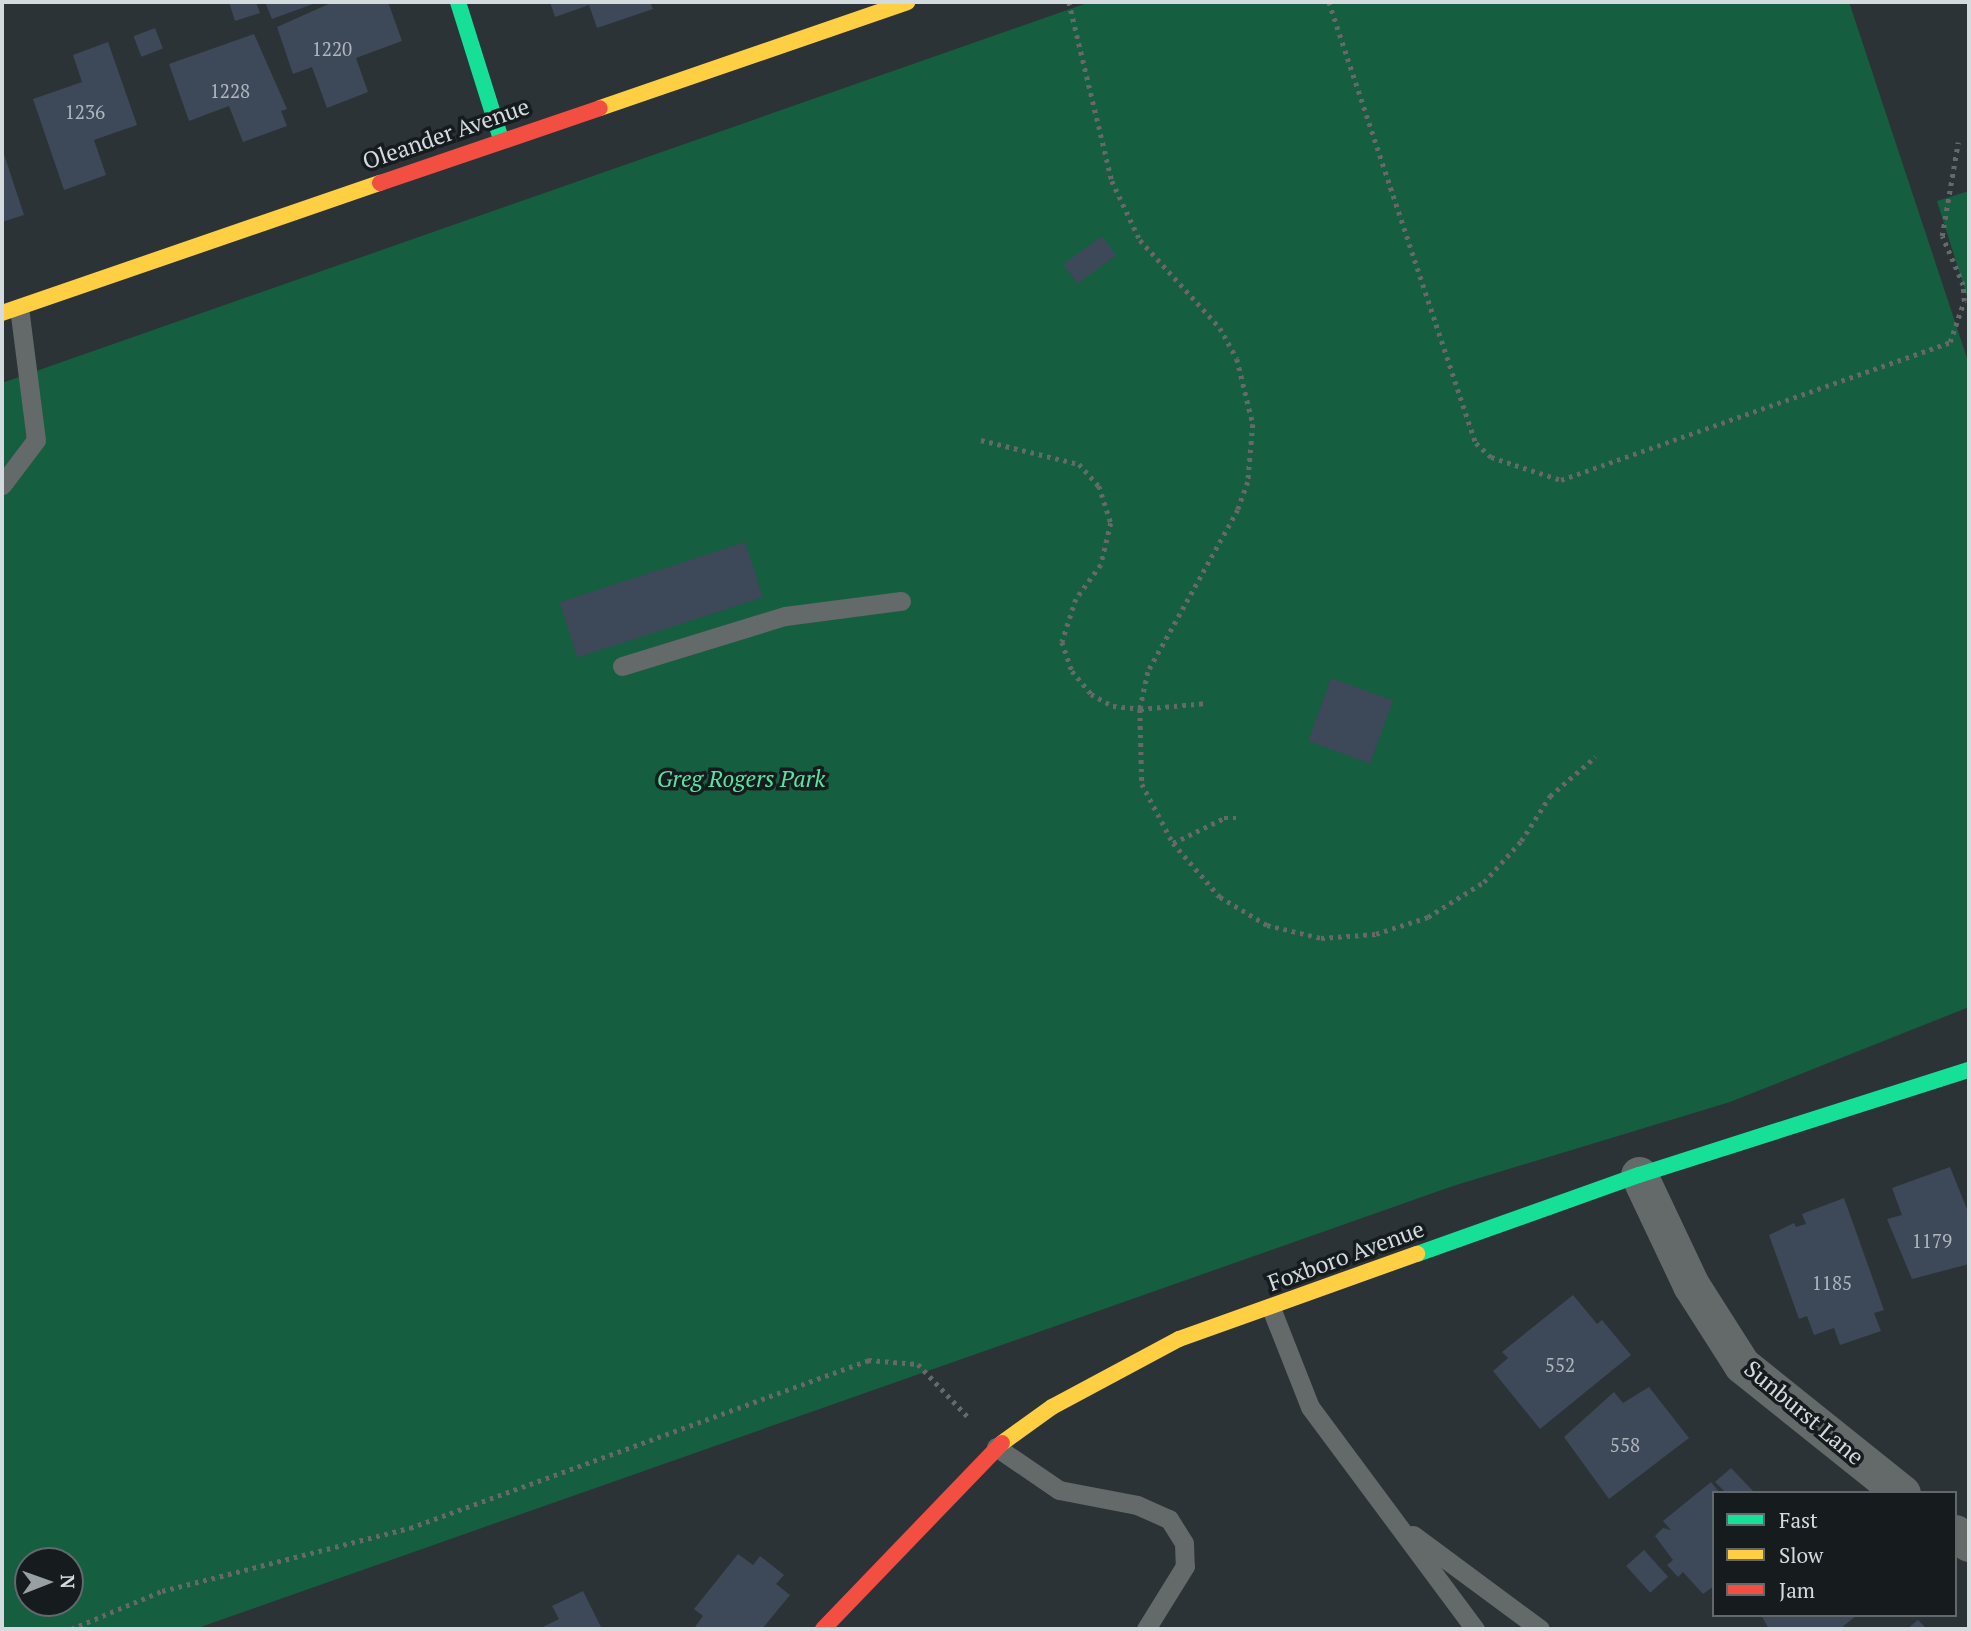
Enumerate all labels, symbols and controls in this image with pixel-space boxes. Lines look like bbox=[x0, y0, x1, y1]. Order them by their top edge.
house number: 1220 bbox=[312, 38, 352, 60]
house number: 1228 bbox=[210, 80, 250, 102]
street label: Oleander Avenue bbox=[359, 92, 533, 176]
house number: 1236 bbox=[65, 101, 105, 123]
park label: Greg Rogers Park bbox=[657, 765, 825, 793]
street label: Foxboro Avenue bbox=[1264, 1215, 1428, 1297]
house number: 1179 bbox=[1912, 1230, 1952, 1252]
house number: 1185 bbox=[1812, 1272, 1852, 1294]
house number: 552 bbox=[1545, 1354, 1575, 1376]
street label: Sunburst Lane bbox=[1739, 1355, 1869, 1471]
house number: 558 bbox=[1610, 1434, 1640, 1456]
legend bbox=[1712, 1491, 1957, 1617]
text: Fast bbox=[1779, 1506, 1818, 1534]
text: Slow bbox=[1779, 1541, 1823, 1569]
north arrow bbox=[14, 1547, 84, 1617]
text: N bbox=[56, 1574, 81, 1589]
text: Jam bbox=[1779, 1576, 1815, 1604]

